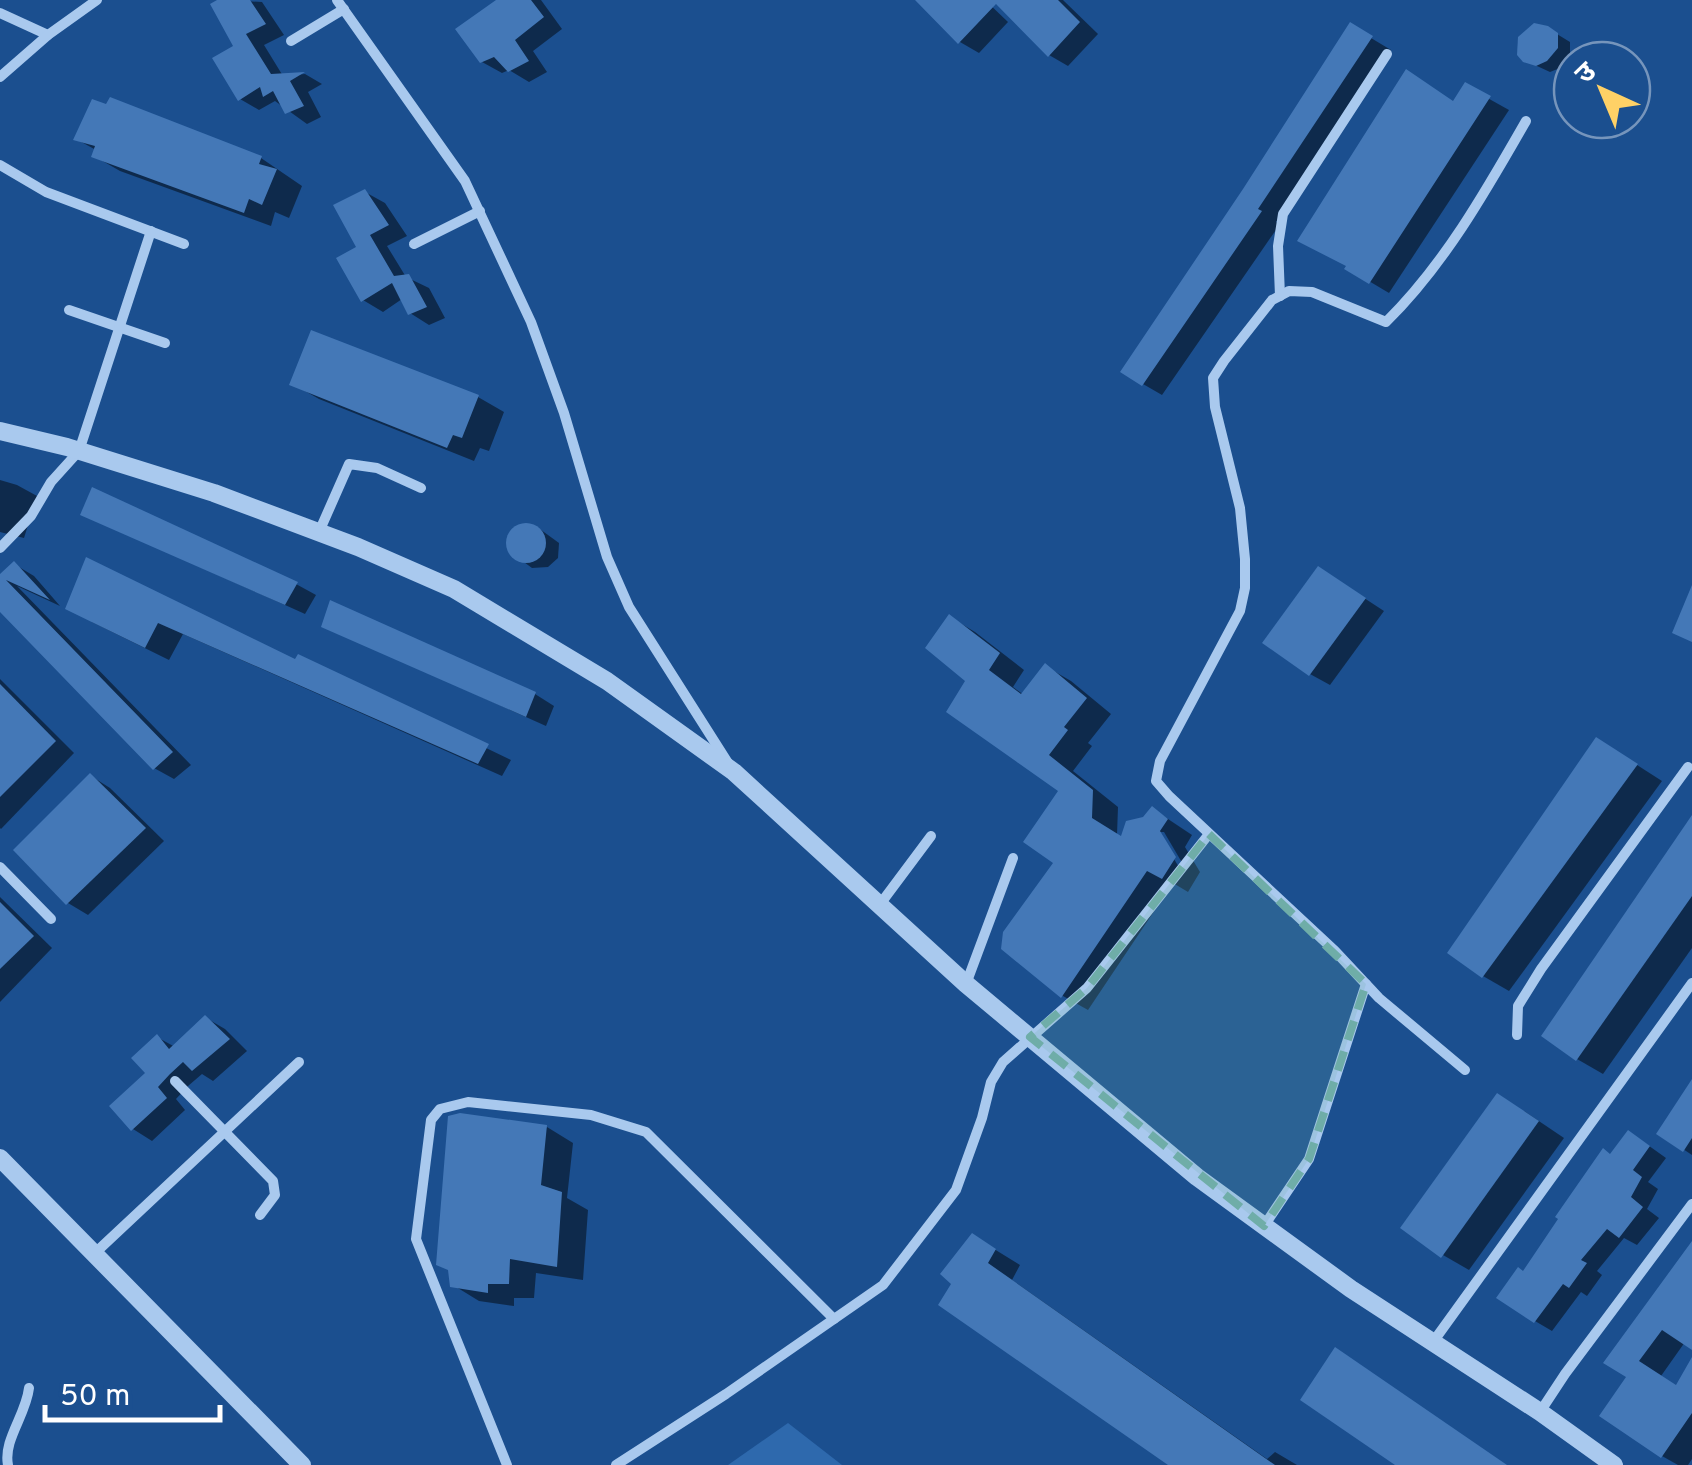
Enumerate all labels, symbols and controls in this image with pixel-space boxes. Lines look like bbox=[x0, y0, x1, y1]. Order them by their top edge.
north arrow bbox=[1552, 40, 1652, 140]
text: उ bbox=[1568, 55, 1606, 93]
scale bar bbox=[45, 1360, 220, 1422]
text: 50 m bbox=[60, 1379, 130, 1416]

